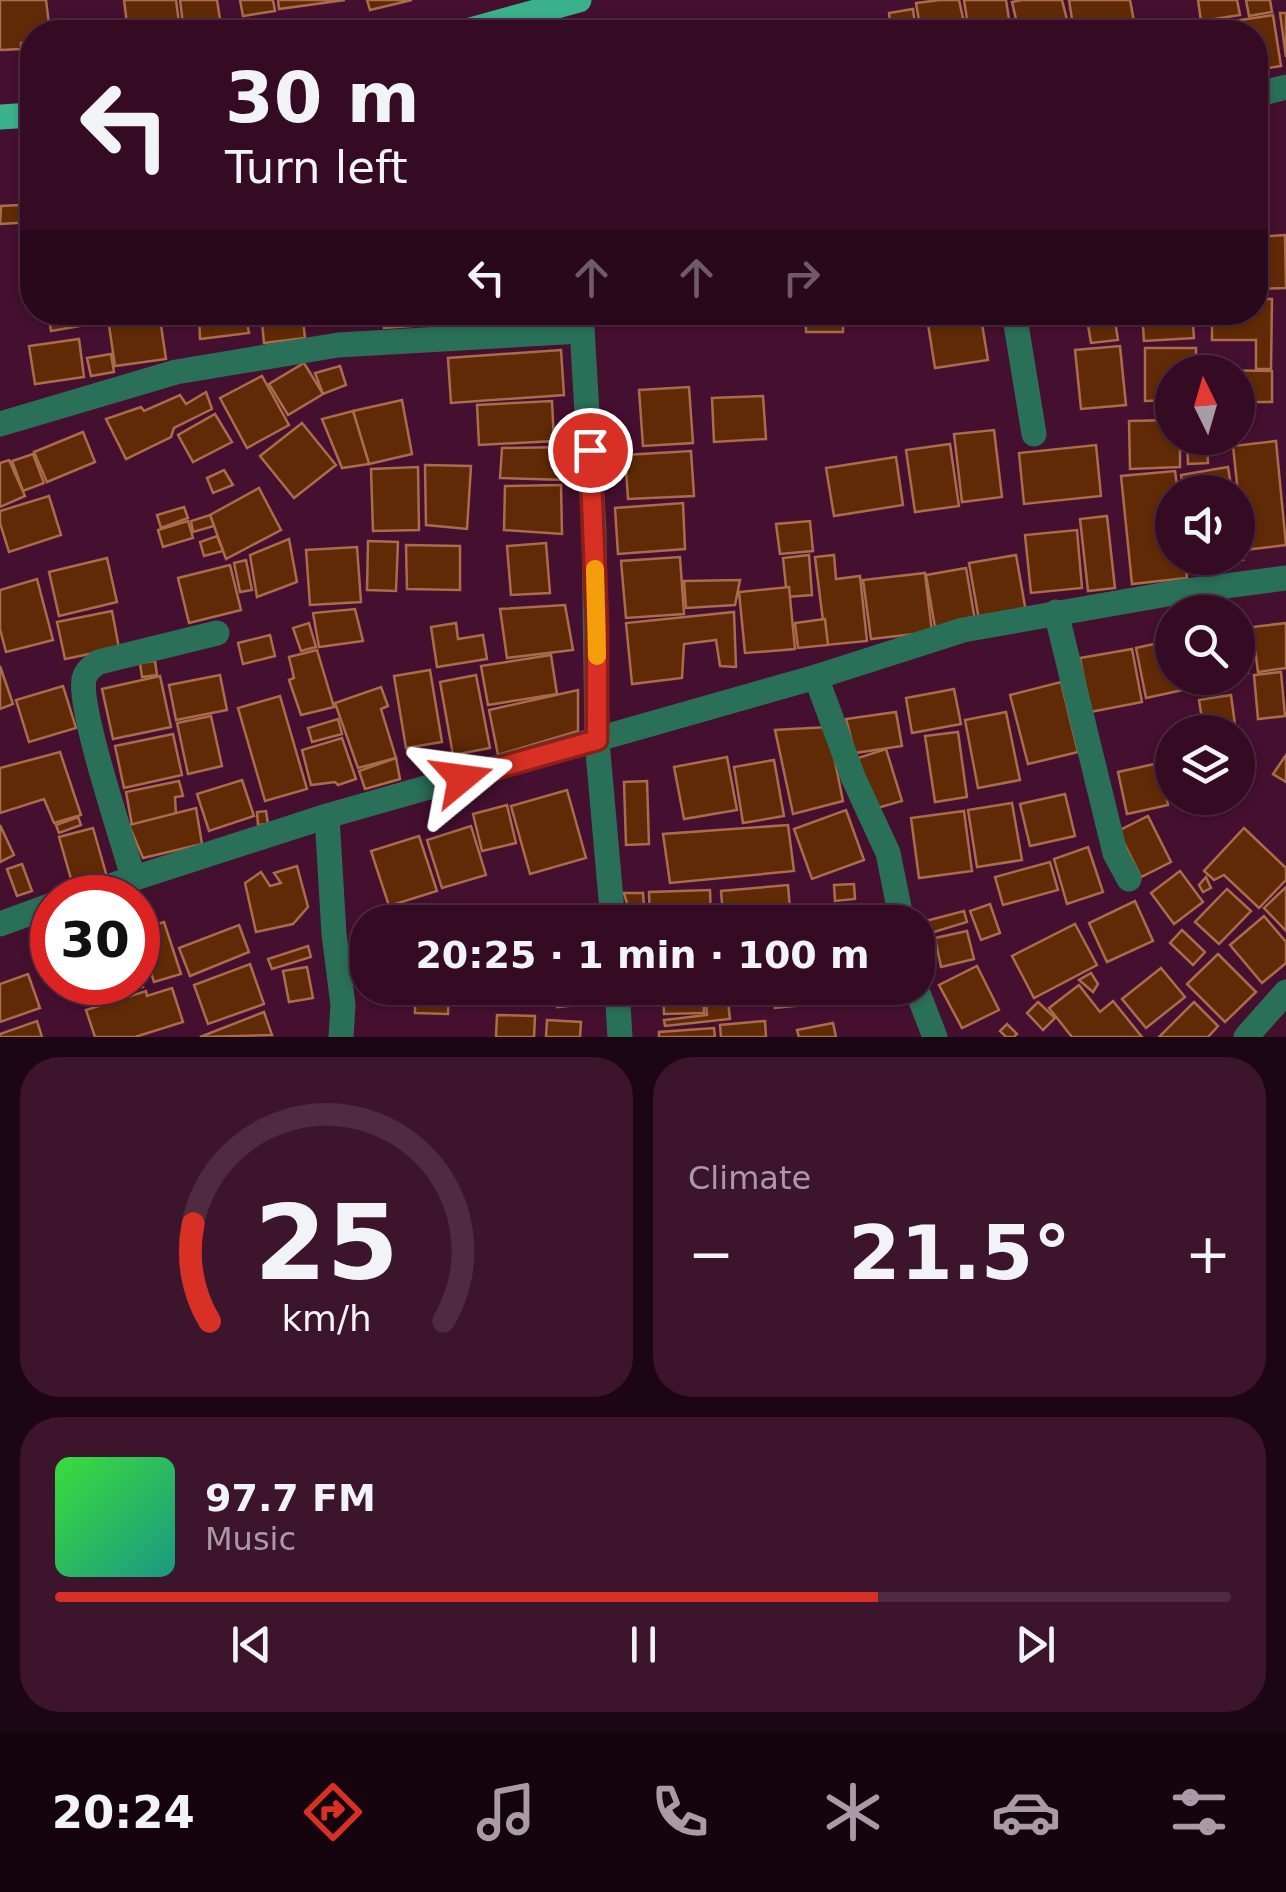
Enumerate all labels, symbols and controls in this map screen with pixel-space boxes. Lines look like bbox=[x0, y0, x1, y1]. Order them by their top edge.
text: 30 m bbox=[225, 57, 420, 139]
icon: left bbox=[60, 60, 190, 190]
text: Turn left bbox=[225, 141, 408, 194]
icon: left bbox=[459, 250, 514, 305]
icon: ahead bbox=[564, 250, 619, 305]
icon: ahead bbox=[669, 250, 724, 305]
icon: right bbox=[774, 250, 829, 305]
north arrow bbox=[1155, 355, 1255, 455]
map controls bbox=[1155, 355, 1255, 815]
pin bbox=[548, 408, 633, 493]
icon: arrive bbox=[563, 423, 618, 478]
button: sound bbox=[1155, 475, 1255, 575]
button: search bbox=[1155, 595, 1255, 695]
button: layers bbox=[1155, 715, 1255, 815]
position arrow bbox=[410, 726, 514, 830]
speed limit sign: 30 bbox=[30, 875, 160, 1005]
text: 20:25 · 1 min · 100 m bbox=[415, 933, 870, 977]
text: Climate bbox=[688, 1159, 811, 1197]
text: 25 bbox=[254, 1182, 399, 1304]
text: 21.5° bbox=[848, 1209, 1071, 1297]
text: − bbox=[688, 1222, 734, 1286]
text: + bbox=[1185, 1222, 1231, 1286]
text: km/h bbox=[281, 1298, 372, 1339]
text: 97.7 FM bbox=[205, 1476, 376, 1520]
text: Music bbox=[205, 1520, 296, 1558]
icon: previous bbox=[224, 1617, 279, 1672]
icon: pause bbox=[616, 1617, 671, 1672]
icon: next bbox=[1008, 1617, 1063, 1672]
icon: directions bbox=[298, 1777, 368, 1847]
icon: music bbox=[471, 1777, 541, 1847]
icon: phone bbox=[645, 1777, 715, 1847]
icon: climate bbox=[818, 1777, 888, 1847]
icon: car bbox=[991, 1777, 1061, 1847]
icon: filters bbox=[1164, 1777, 1234, 1847]
text: 20:24 bbox=[52, 1786, 195, 1839]

